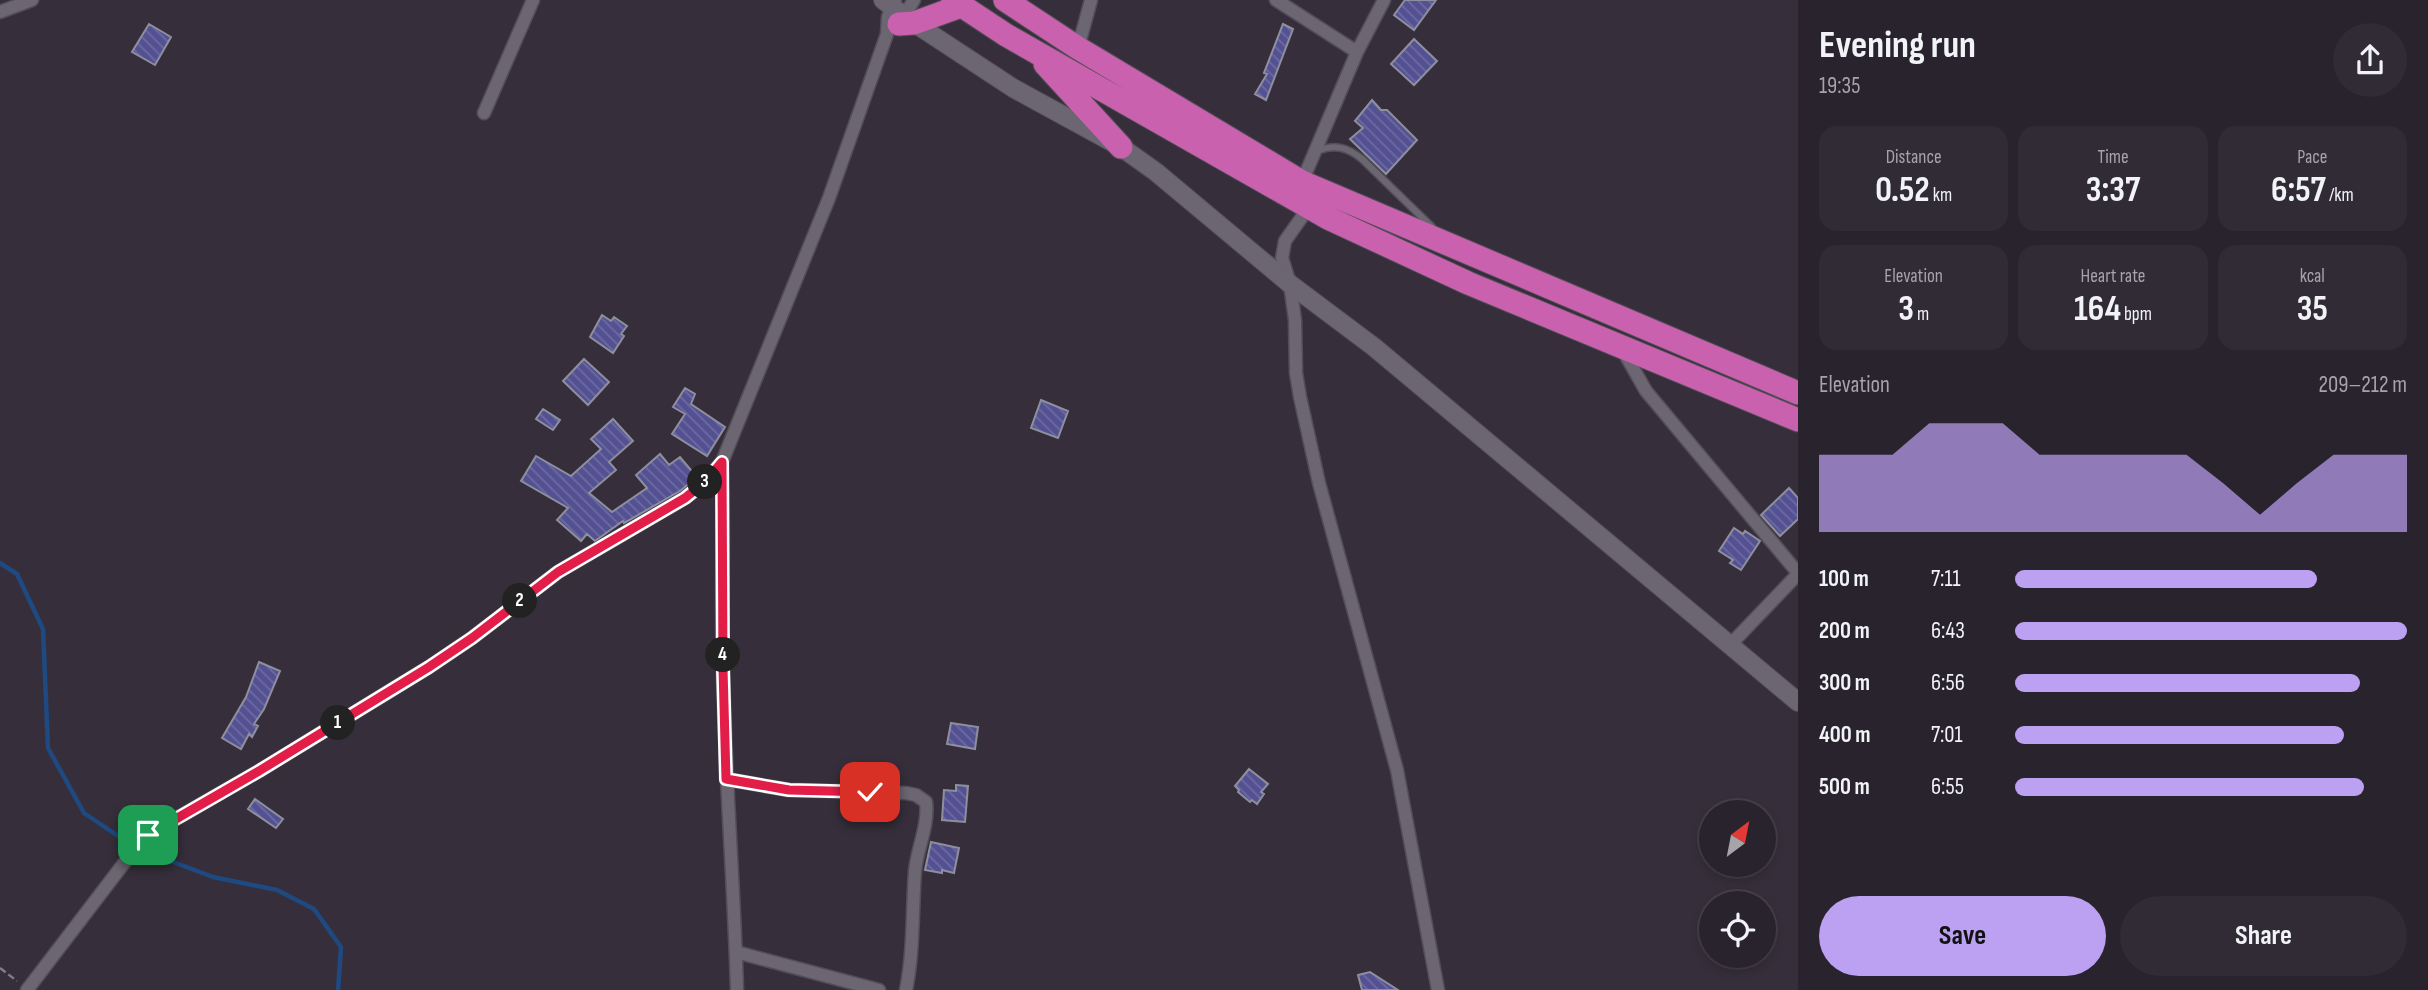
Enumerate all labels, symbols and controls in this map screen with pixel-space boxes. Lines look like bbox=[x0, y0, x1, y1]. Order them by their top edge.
text: Evening run bbox=[1819, 23, 1976, 68]
button: share bbox=[2333, 23, 2407, 97]
text: 19:35 bbox=[1819, 72, 1860, 100]
text: Distance bbox=[1886, 146, 1942, 169]
text: Time bbox=[2097, 146, 2129, 169]
text: Pace bbox=[2297, 146, 2327, 169]
text: 0.52 bbox=[1875, 169, 1930, 212]
text: 3:37 bbox=[2086, 169, 2140, 212]
text: 6:57 bbox=[2271, 169, 2326, 212]
text: km bbox=[1930, 184, 1952, 207]
text: /km bbox=[2326, 184, 2354, 207]
text: Elevation bbox=[1884, 265, 1943, 288]
text: Heart rate bbox=[2081, 265, 2145, 288]
text: kcal bbox=[2300, 265, 2325, 288]
text: 3 bbox=[1898, 288, 1914, 331]
text: 164 bbox=[2074, 288, 2121, 331]
text: 35 bbox=[2297, 288, 2328, 331]
text: m bbox=[1914, 303, 1929, 326]
text: bpm bbox=[2121, 303, 2152, 326]
text: Elevation bbox=[1819, 371, 1890, 399]
text: 209–212 m bbox=[2319, 371, 2407, 399]
pin: 3 bbox=[688, 464, 722, 500]
text: 3 bbox=[700, 470, 709, 493]
text: 100 m bbox=[1819, 565, 1869, 593]
text: 7:11 bbox=[1931, 565, 1961, 593]
pin: 2 bbox=[503, 584, 538, 618]
text: 2 bbox=[515, 589, 524, 612]
text: 200 m bbox=[1819, 617, 1870, 645]
text: 6:43 bbox=[1931, 617, 1965, 645]
pin: 4 bbox=[706, 638, 740, 672]
text: 4 bbox=[718, 643, 727, 666]
text: 300 m bbox=[1819, 669, 1870, 697]
text: 6:56 bbox=[1931, 669, 1965, 697]
pin: 1 bbox=[320, 706, 356, 740]
text: 1 bbox=[334, 711, 341, 734]
text: 400 m bbox=[1819, 721, 1870, 749]
text: 7:01 bbox=[1931, 721, 1963, 749]
pin bbox=[840, 762, 900, 822]
icon: check bbox=[851, 773, 889, 811]
text: 500 m bbox=[1819, 773, 1870, 801]
text: 6:55 bbox=[1931, 773, 1964, 801]
north arrow bbox=[1699, 800, 1776, 877]
map controls bbox=[1699, 800, 1776, 968]
pin bbox=[118, 805, 178, 865]
icon: arrive bbox=[129, 816, 167, 854]
button: locate bbox=[1699, 891, 1776, 968]
button: Save bbox=[1819, 896, 2106, 976]
button: Share bbox=[2120, 896, 2407, 976]

